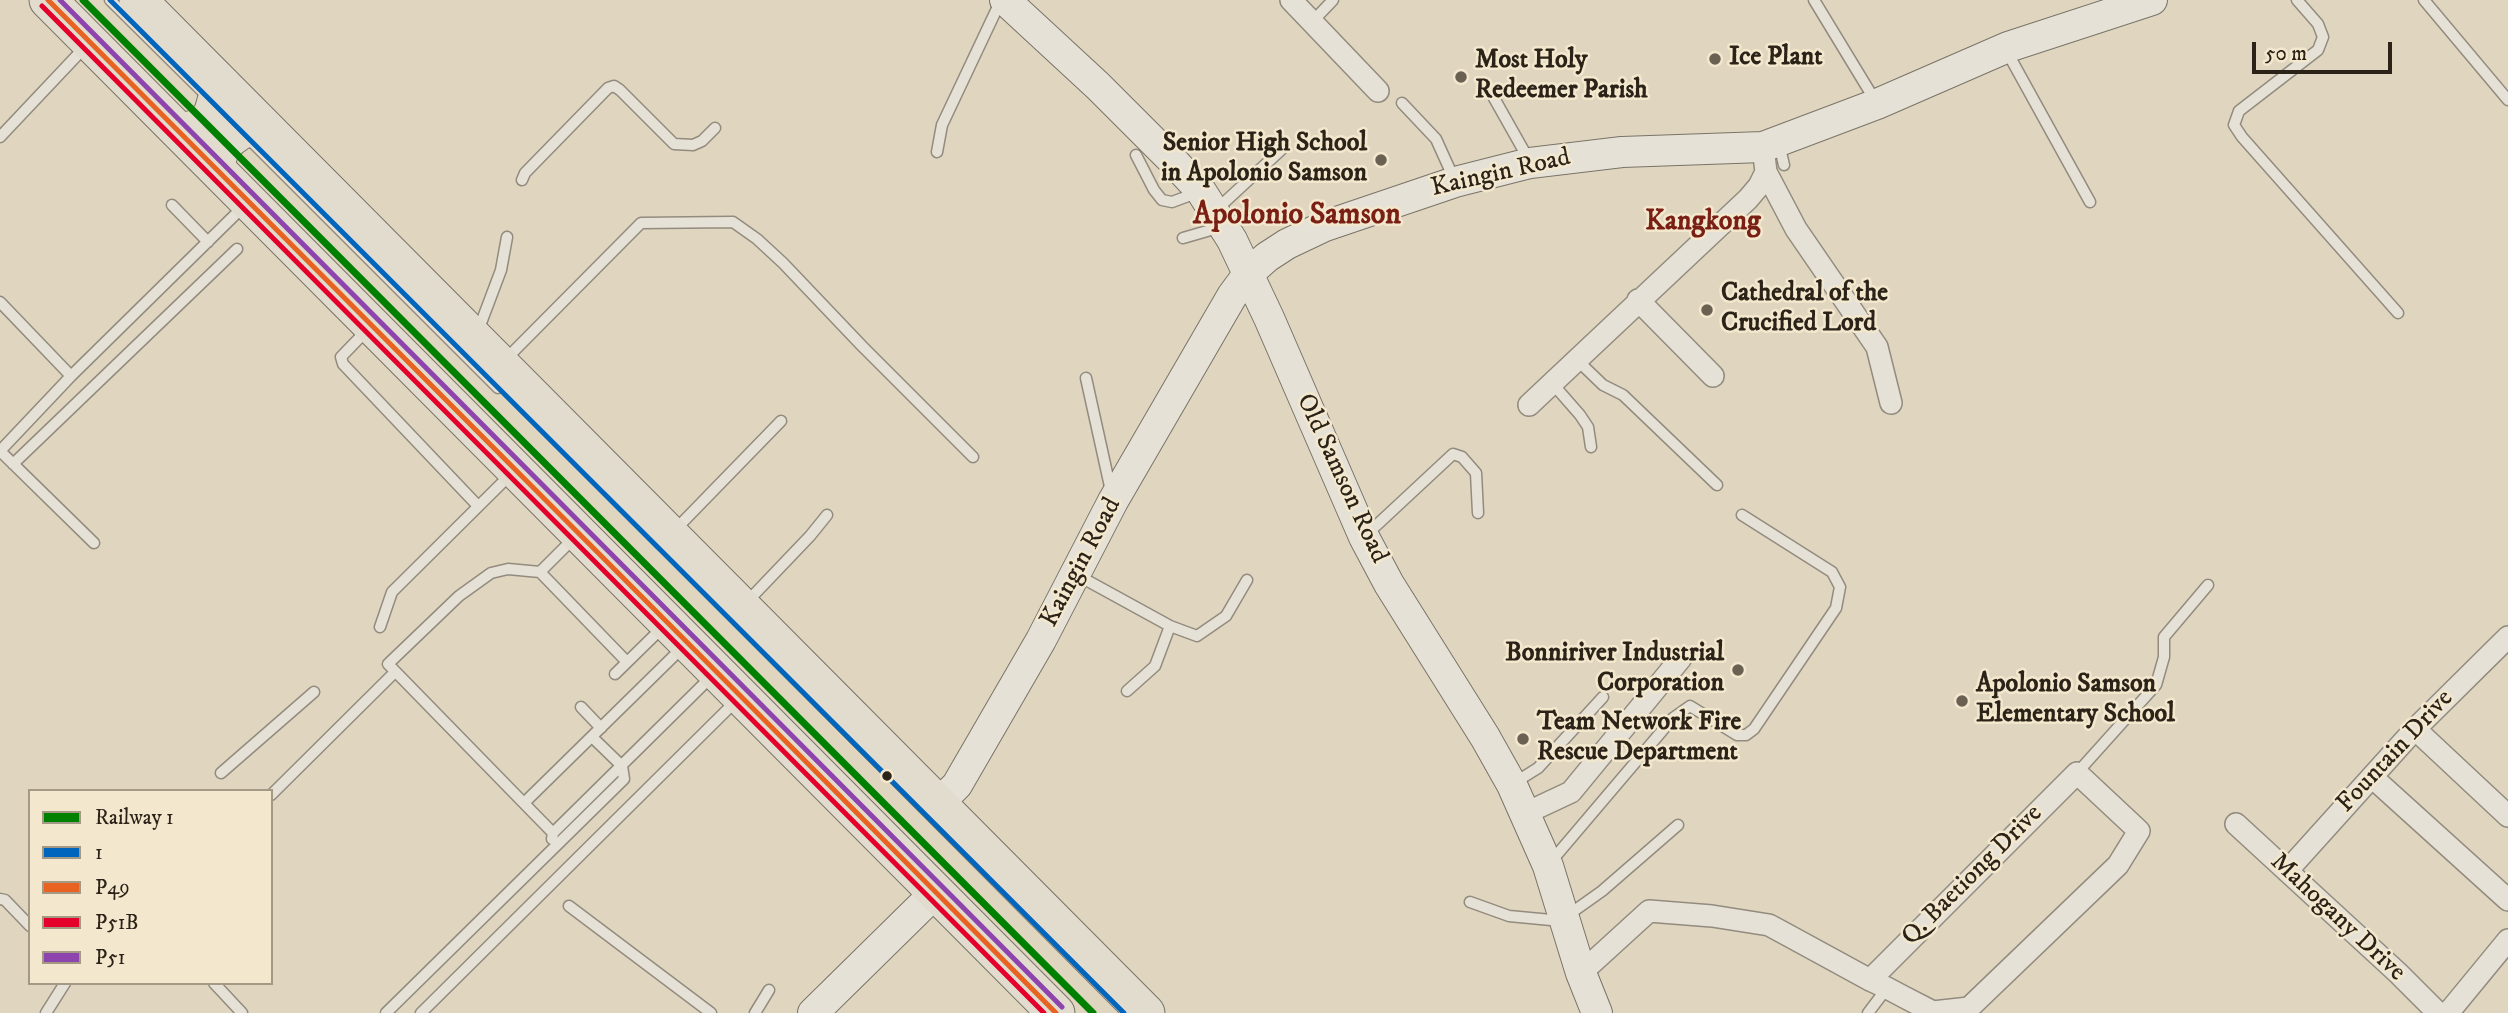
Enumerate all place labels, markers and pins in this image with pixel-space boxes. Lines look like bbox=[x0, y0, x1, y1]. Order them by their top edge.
place label: Ice Plant bbox=[1729, 43, 1822, 75]
place label: Most Holy Redeemer Parish bbox=[1475, 46, 1648, 108]
marker: Ice Plant bbox=[1707, 51, 1723, 67]
marker: Most Holy Redeemer Parish bbox=[1453, 69, 1469, 85]
place label: Senior High School in Apolonio Samson bbox=[1161, 129, 1367, 190]
marker: Senior High School in Apolonio Samson bbox=[1373, 152, 1389, 168]
place label: Cathedral of the Crucified Lord bbox=[1721, 279, 1888, 340]
marker: Cathedral of the Crucified Lord bbox=[1699, 302, 1715, 318]
place label: Bonniriver Industrial Corporation bbox=[1505, 639, 1724, 700]
marker: Bonniriver Industrial Corporation bbox=[1730, 662, 1746, 678]
place label: Apolonio Samson Elementary School bbox=[1976, 670, 2175, 732]
marker: Apolonio Samson Elementary School bbox=[1954, 693, 1970, 709]
place label: Team Network Fire Rescue Department bbox=[1537, 708, 1741, 770]
marker: Team Network Fire Rescue Department bbox=[1515, 731, 1531, 747]
unlabelled marker bbox=[880, 769, 894, 783]

